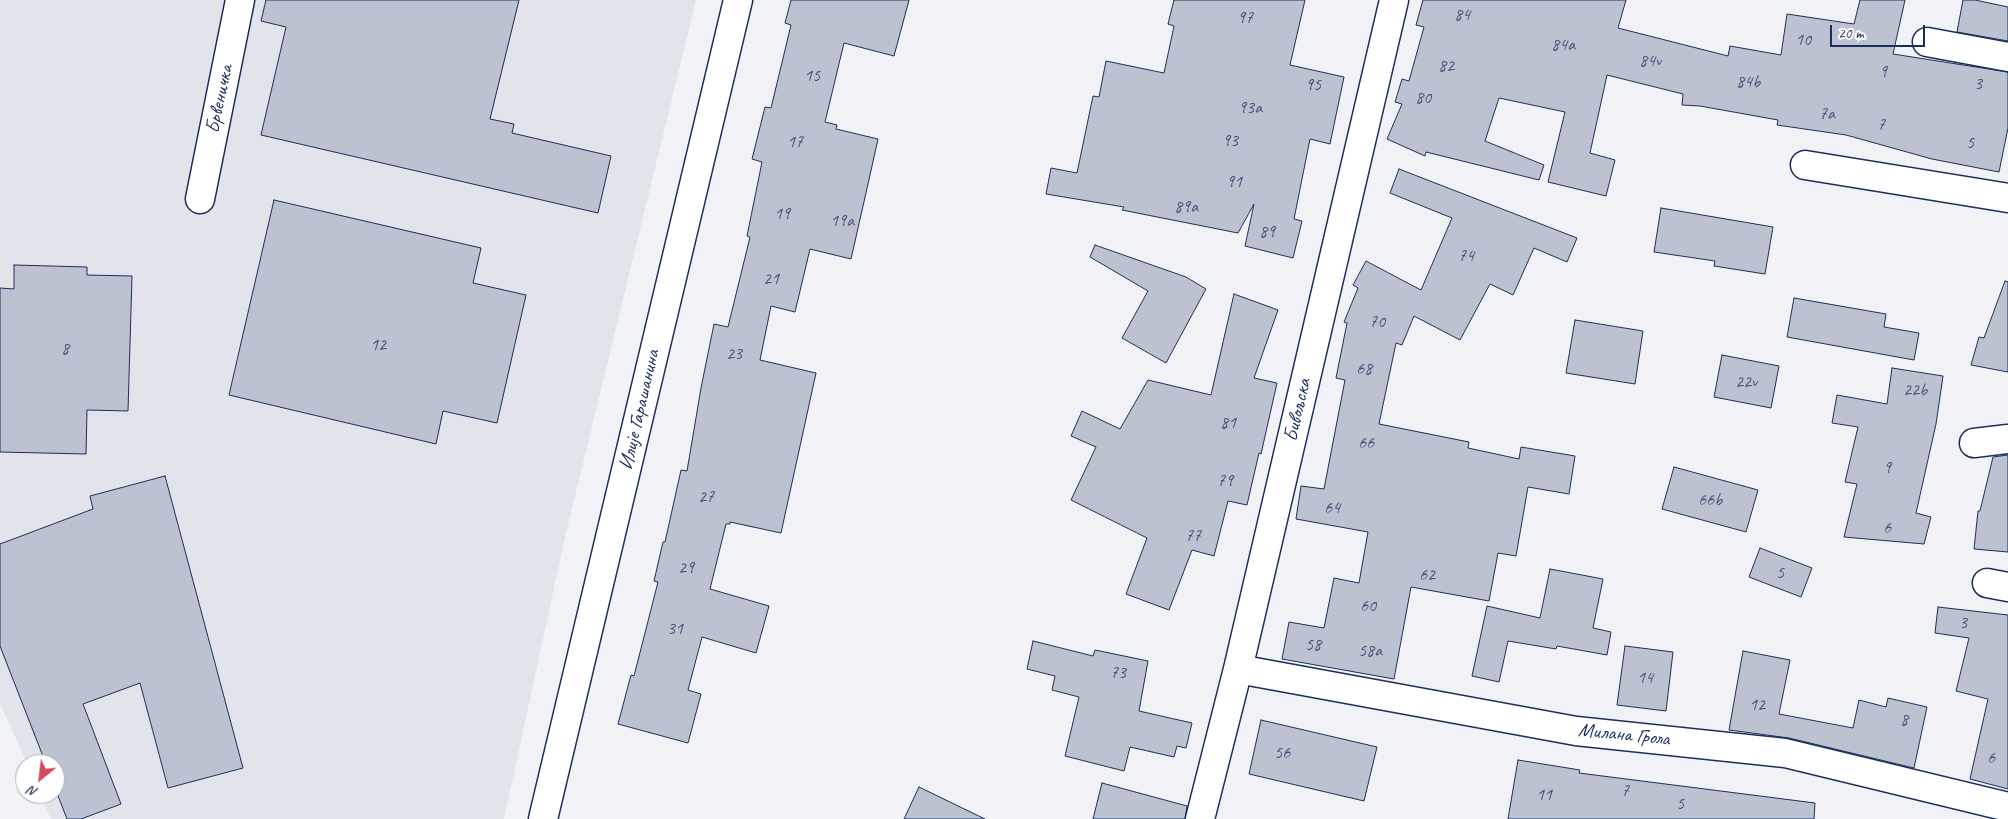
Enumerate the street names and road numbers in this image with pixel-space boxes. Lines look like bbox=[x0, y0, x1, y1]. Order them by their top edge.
street label: Брвеничка bbox=[201, 63, 239, 135]
street label: Илије Гарашанина bbox=[615, 348, 665, 472]
street label: Бивољска bbox=[1279, 376, 1317, 444]
street label: Милана Грола bbox=[1577, 718, 1671, 752]

